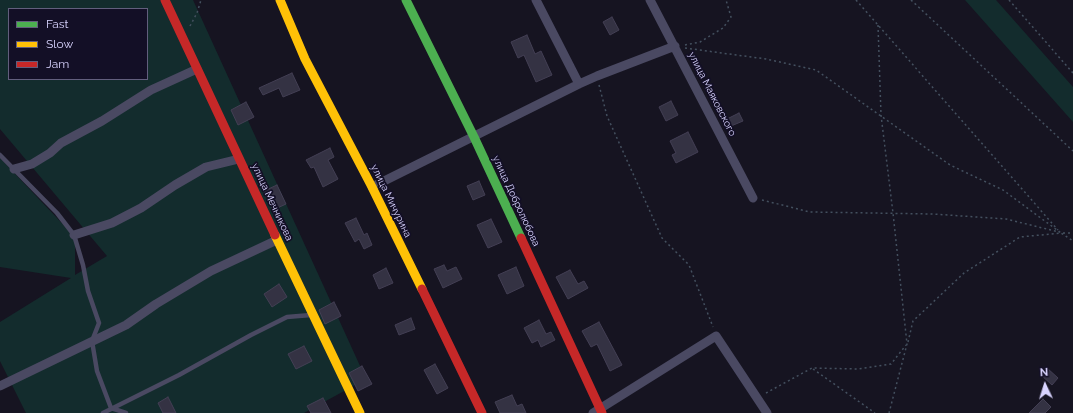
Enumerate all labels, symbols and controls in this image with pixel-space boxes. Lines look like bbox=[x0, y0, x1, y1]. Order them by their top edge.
legend bbox=[8, 8, 148, 80]
text: Fast bbox=[46, 17, 69, 31]
text: Slow bbox=[46, 37, 73, 51]
street label: улица Маяковского bbox=[686, 50, 738, 138]
text: Jam bbox=[46, 57, 69, 71]
street label: улица Добролюбова bbox=[490, 154, 542, 248]
street label: улица Мечникова bbox=[249, 161, 295, 243]
street label: улица Мичурина bbox=[368, 163, 414, 239]
north arrow bbox=[1025, 365, 1065, 405]
text: N bbox=[1039, 366, 1049, 379]

